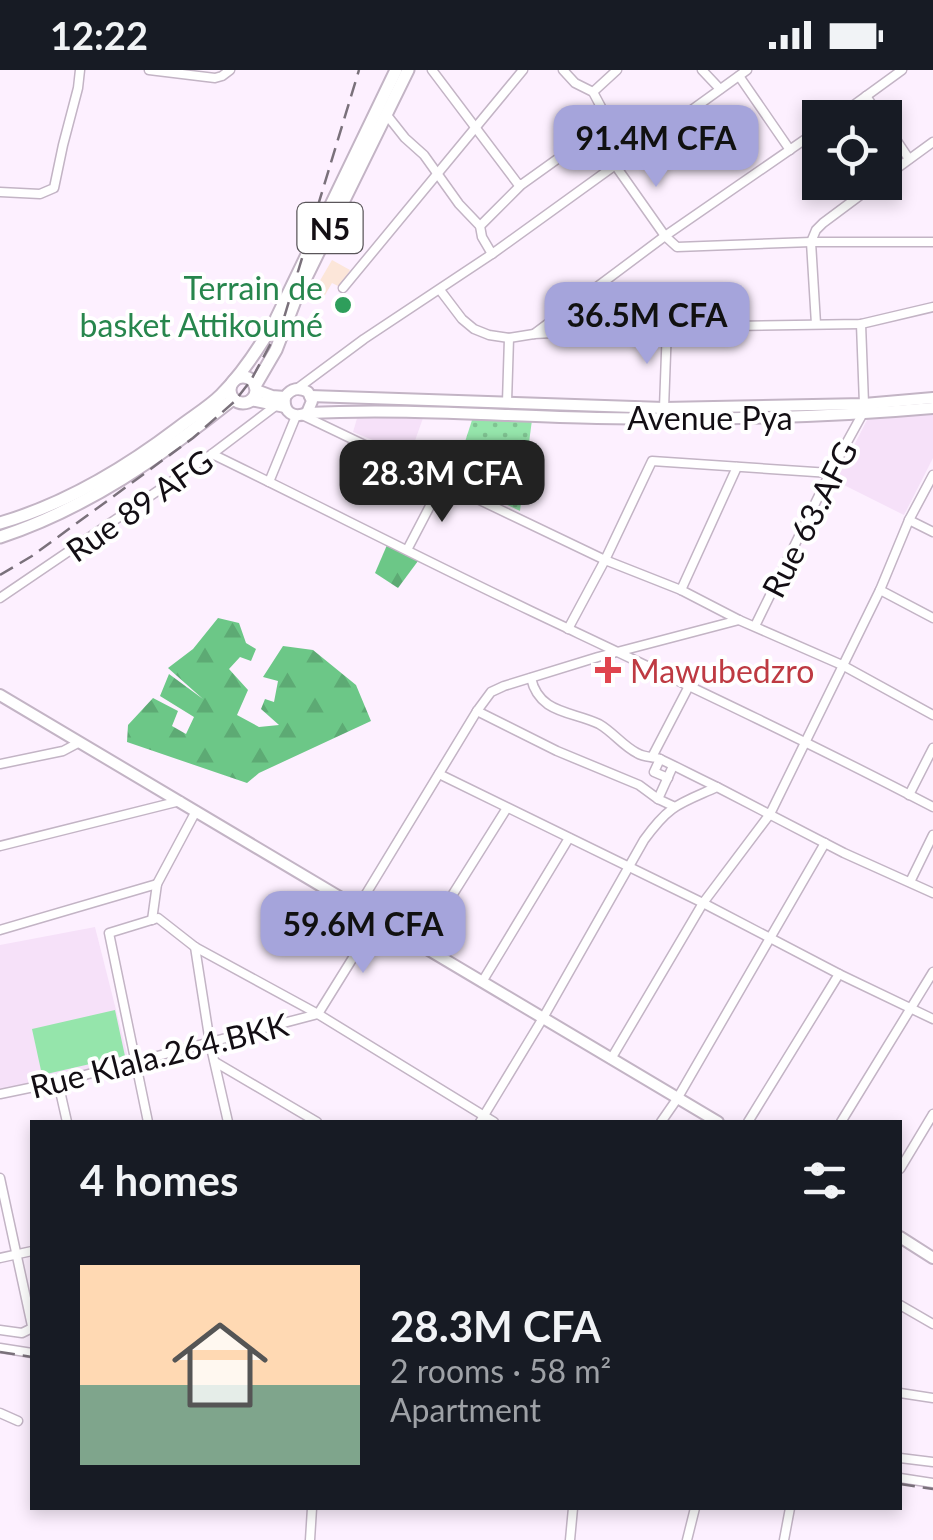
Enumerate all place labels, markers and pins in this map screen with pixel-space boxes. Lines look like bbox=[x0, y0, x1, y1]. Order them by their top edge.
pin: 91.4M CFA bbox=[542, 105, 770, 190]
place label: Terrain de basket Attikoumé bbox=[80, 268, 323, 344]
pin: 36.5M CFA bbox=[533, 282, 761, 367]
marker: Terrain de basket Attikoumé bbox=[332, 294, 354, 316]
pin: 28.3M CFA bbox=[328, 440, 556, 525]
place label: Mawubedzro bbox=[630, 651, 814, 690]
marker: Mawubedzro bbox=[595, 657, 621, 683]
pin: 59.6M CFA bbox=[249, 891, 477, 976]

